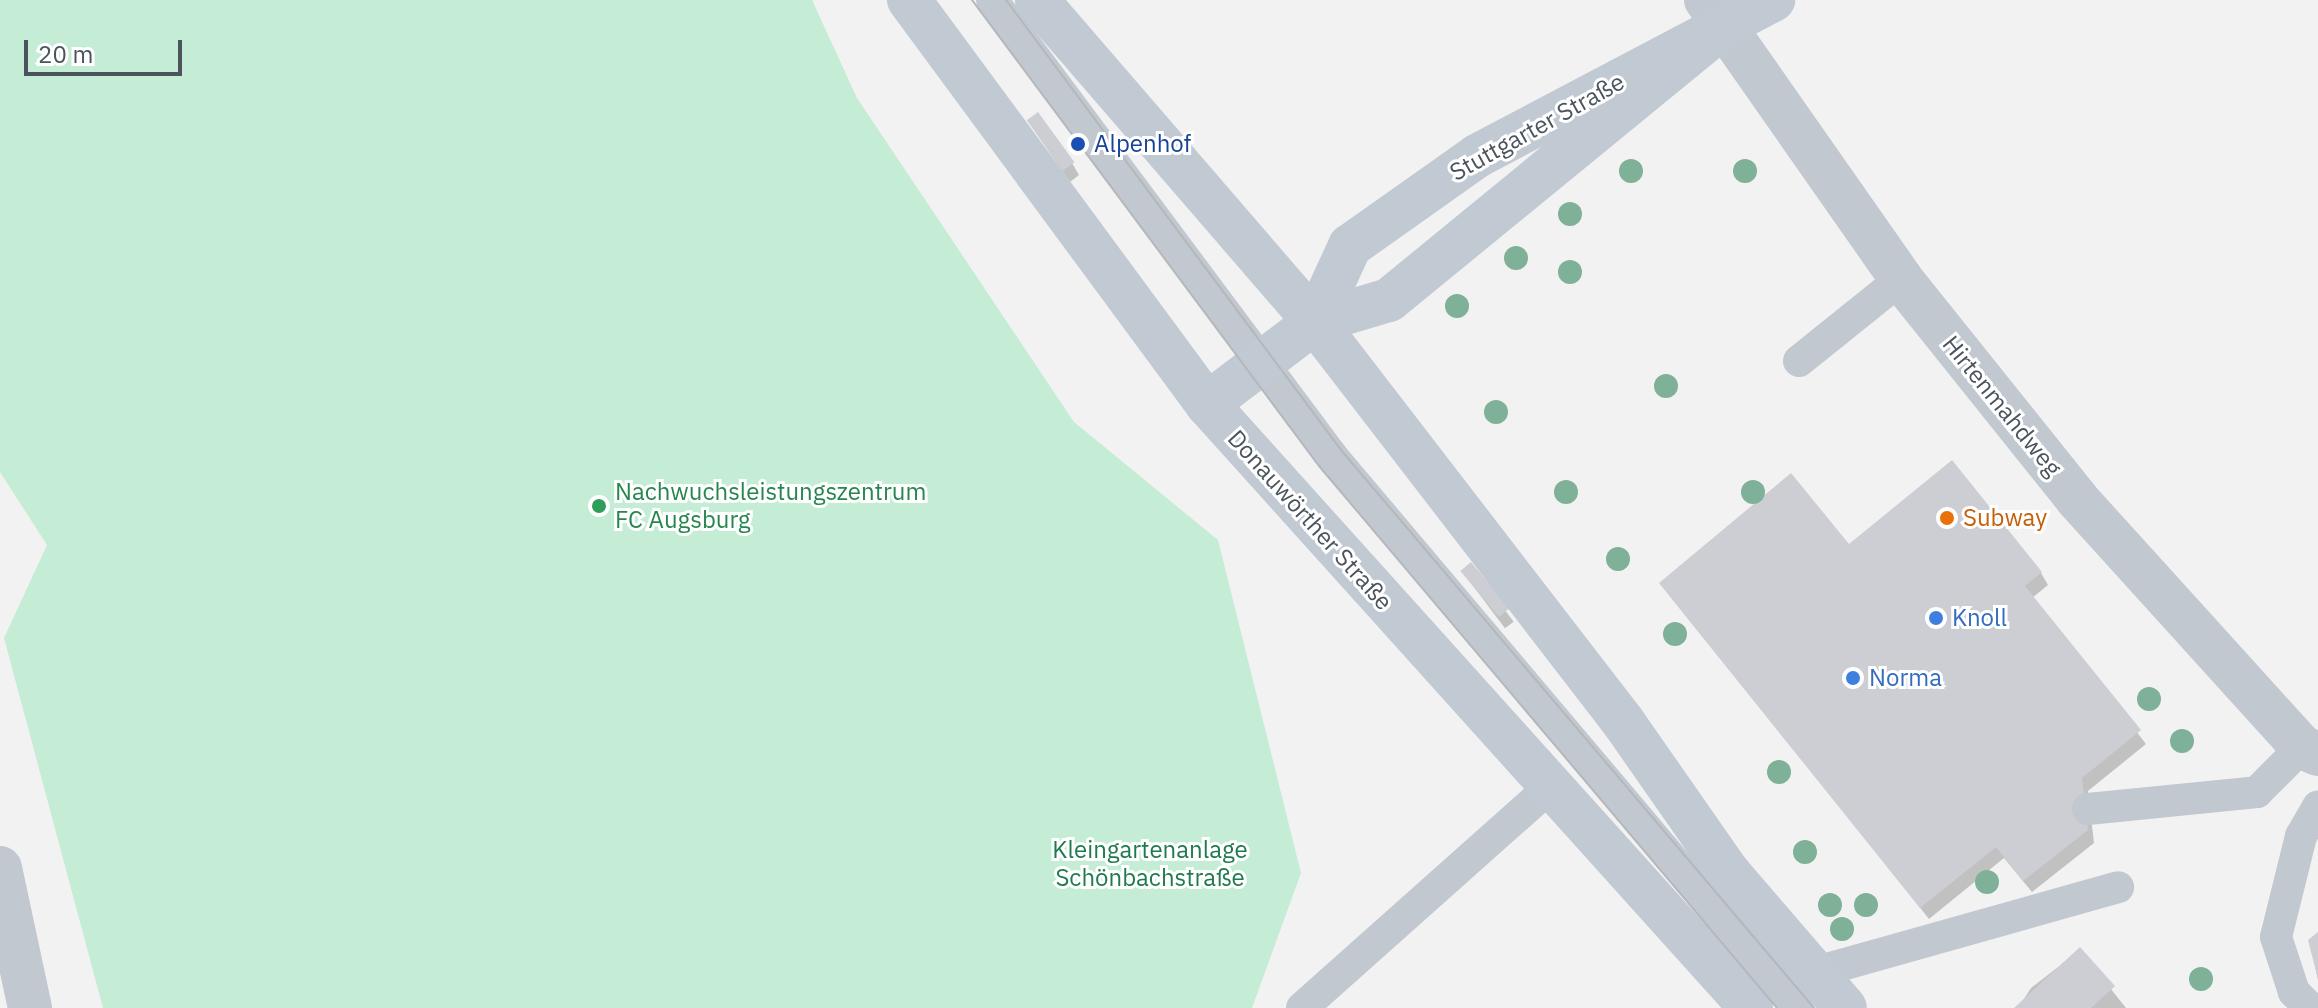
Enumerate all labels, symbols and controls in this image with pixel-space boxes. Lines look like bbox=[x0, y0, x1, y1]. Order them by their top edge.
scale bar bbox=[28, 24, 186, 74]
text: 20 m bbox=[38, 38, 93, 70]
street label: Stuttgarter Straße bbox=[1445, 67, 1629, 187]
place label: Alpenhof bbox=[1094, 130, 1191, 158]
marker: Alpenhof bbox=[1069, 135, 1087, 153]
street label: Hirtenmahdweg bbox=[1937, 330, 2067, 482]
street label: Donauwörther Straße bbox=[1222, 424, 1398, 616]
place label: Nachwuchsleistungszentrum FC Augsburg bbox=[615, 478, 926, 534]
marker: Nachwuchsleistungszentrum FC Augsburg bbox=[590, 497, 608, 515]
place label: Subway bbox=[1963, 504, 2047, 532]
marker: Subway bbox=[1938, 509, 1956, 527]
place label: Knoll bbox=[1952, 604, 2007, 632]
marker: Knoll bbox=[1927, 609, 1945, 627]
place label: Norma bbox=[1869, 664, 1942, 692]
marker: Norma bbox=[1844, 669, 1862, 687]
park label: Kleingartenanlage Schönbachstraße bbox=[1052, 836, 1248, 892]

